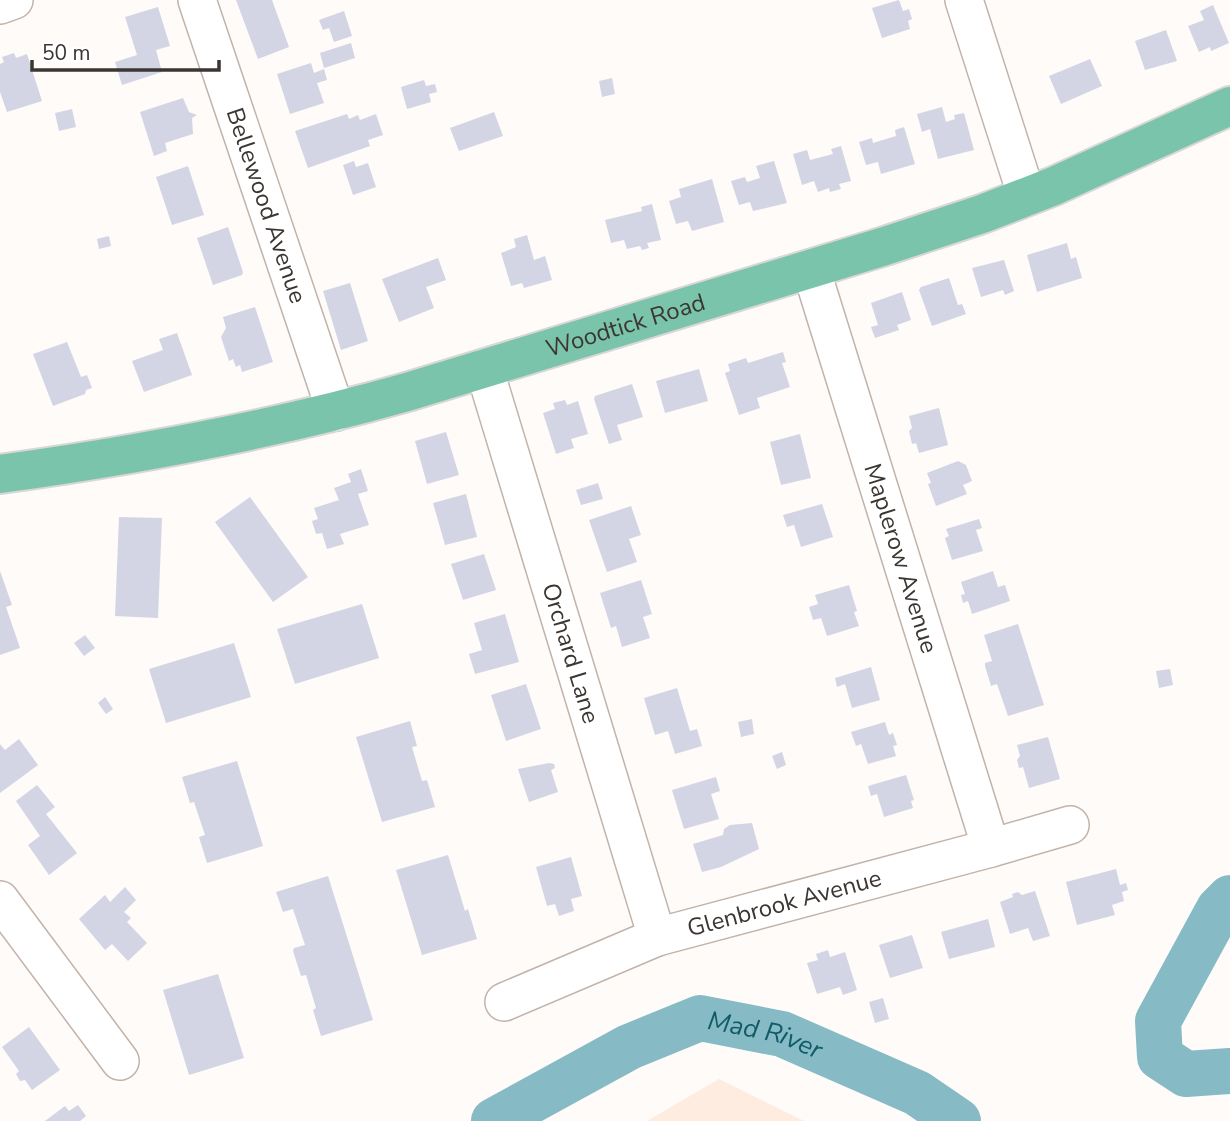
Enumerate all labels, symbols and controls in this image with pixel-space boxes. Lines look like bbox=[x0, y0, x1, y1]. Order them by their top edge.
scale bar bbox=[32, 28, 219, 72]
text: 50 m bbox=[42, 39, 91, 67]
street label: Bellewood Avenue bbox=[219, 104, 314, 308]
street label: Woodtick Road bbox=[542, 286, 709, 365]
street label: Maplerow Avenue bbox=[856, 460, 945, 657]
street label: Orchard Lane bbox=[534, 579, 607, 727]
street label: Glenbrook Avenue bbox=[684, 862, 885, 944]
water label: Mad River bbox=[705, 1002, 829, 1067]

